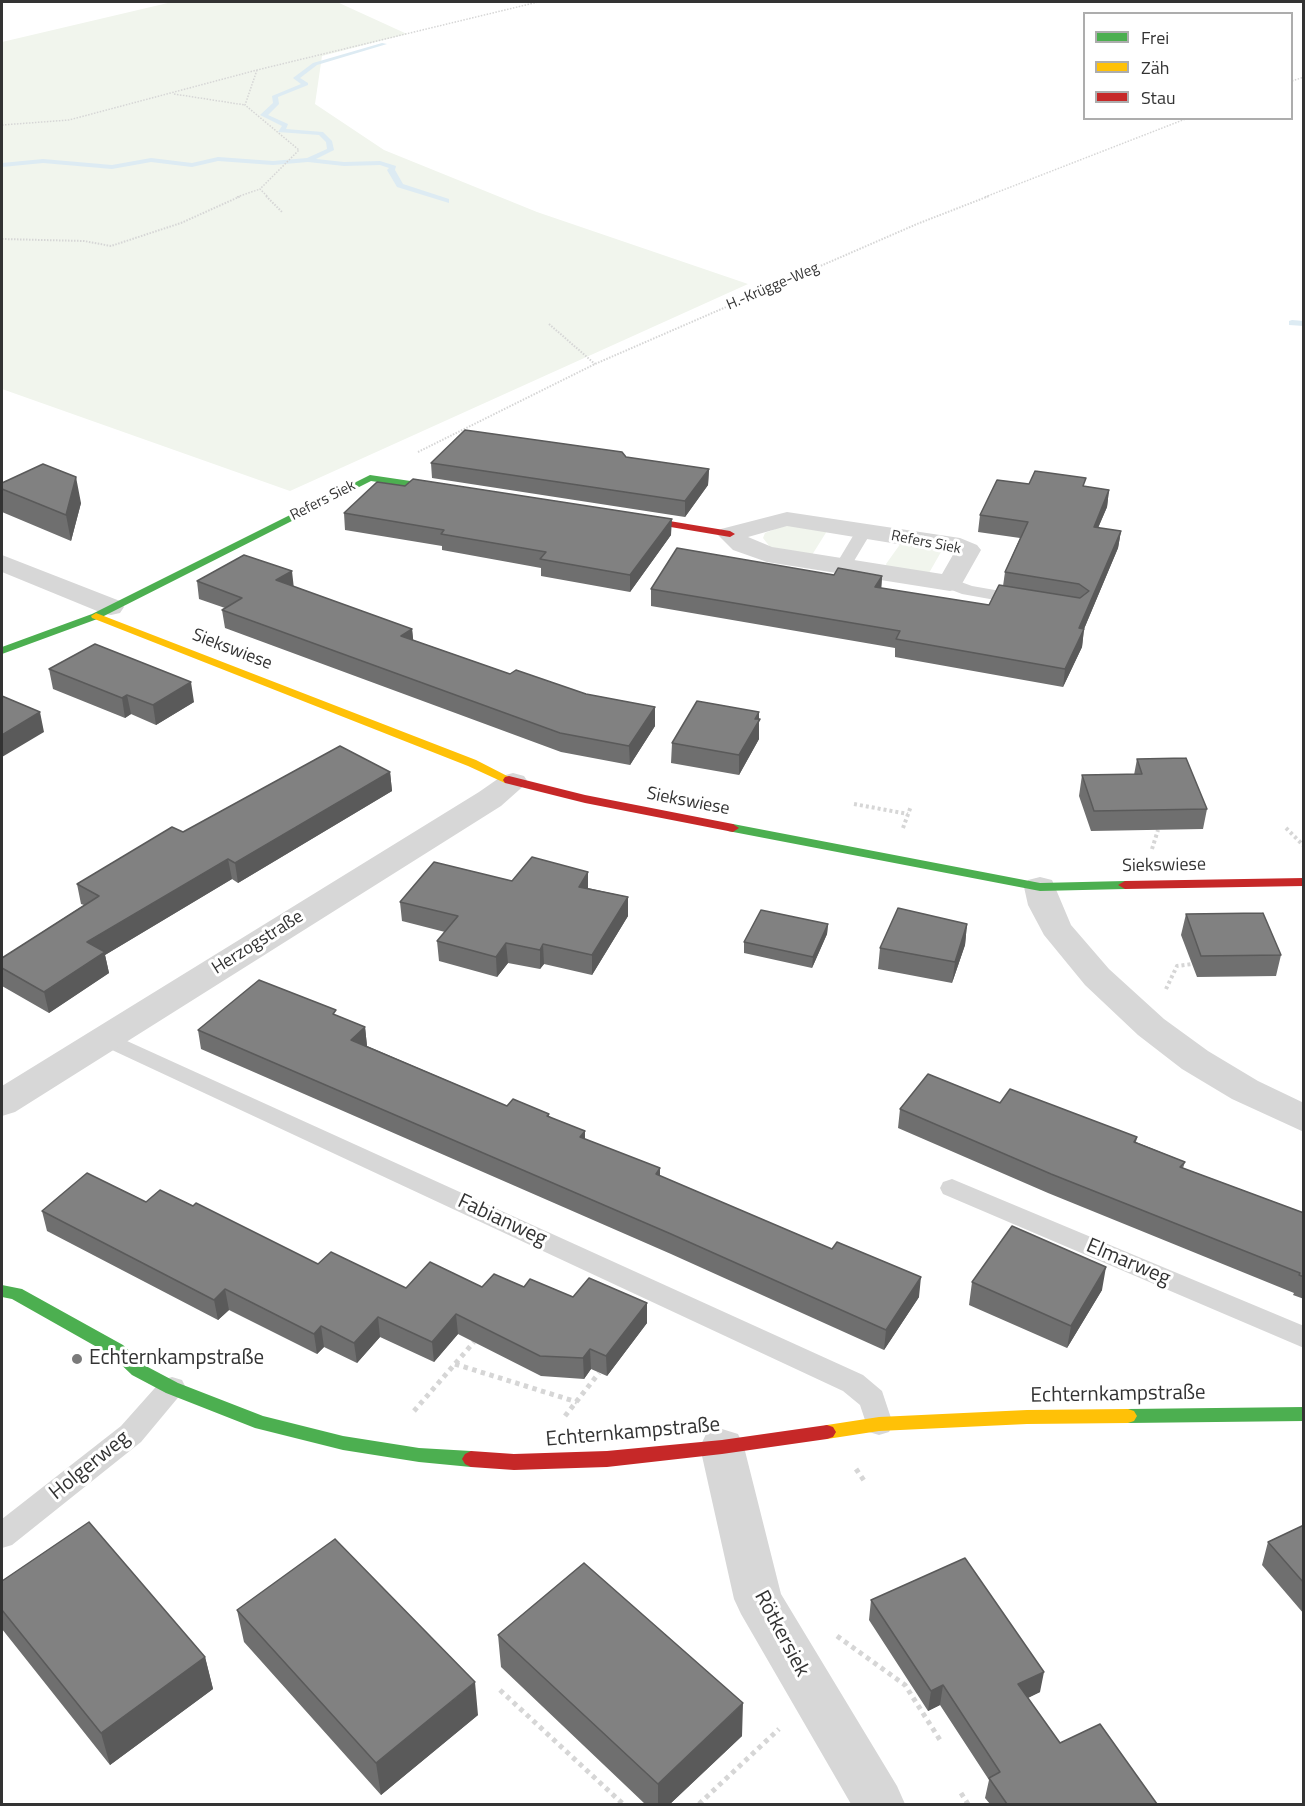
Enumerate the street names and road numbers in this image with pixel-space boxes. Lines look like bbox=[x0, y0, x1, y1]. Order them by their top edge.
street label: H.-Krügge-Weg bbox=[724, 259, 822, 315]
street label: Refers Siek bbox=[287, 477, 359, 525]
street label: Refers Siek bbox=[890, 527, 962, 559]
street label: Siekswiese bbox=[189, 625, 275, 675]
street label: Siekswiese bbox=[645, 783, 731, 821]
street label: Siekswiese bbox=[1122, 854, 1206, 878]
street label: Herzogstraße bbox=[208, 906, 308, 980]
street label: Fabianweg bbox=[453, 1189, 551, 1253]
street label: Elmarweg bbox=[1082, 1234, 1174, 1292]
street label: Echternkampstraße bbox=[1030, 1381, 1206, 1409]
street label: Echternkampstraße bbox=[545, 1413, 721, 1453]
street label: Holgerweg bbox=[45, 1426, 135, 1506]
street label: Rötkersiek bbox=[748, 1587, 814, 1681]

